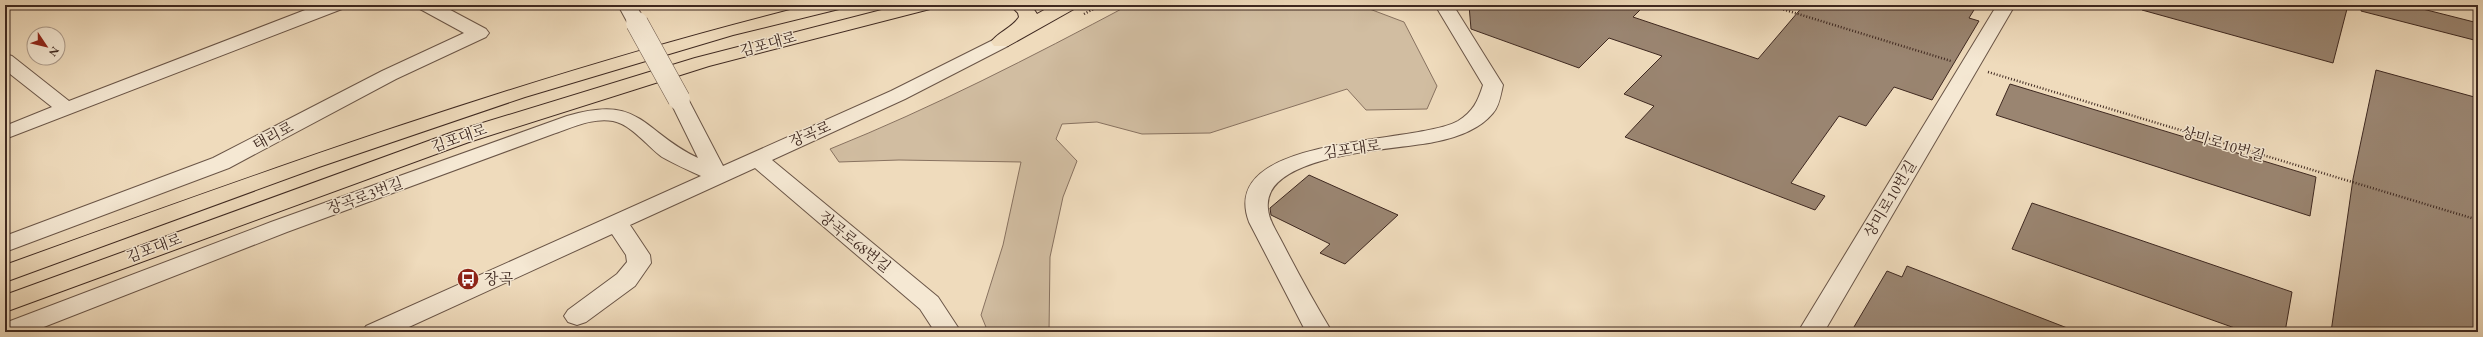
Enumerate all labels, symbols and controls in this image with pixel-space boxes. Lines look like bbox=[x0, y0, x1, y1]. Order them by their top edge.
north arrow bbox=[26, 26, 66, 66]
street label: 김포대로 bbox=[737, 27, 799, 60]
text: N bbox=[46, 44, 62, 59]
street label: 장곡로 bbox=[786, 116, 834, 151]
street label: 태리로 bbox=[249, 117, 297, 154]
street label: 김포대로 bbox=[428, 119, 490, 156]
street label: 상미로10번길 bbox=[2179, 122, 2267, 165]
street label: 김포대로 bbox=[1322, 135, 1382, 162]
street label: 상미로10번길 bbox=[1859, 157, 1920, 241]
street label: 장곡로3번길 bbox=[324, 173, 406, 218]
street label: 장곡로68번길 bbox=[816, 207, 895, 276]
street label: 김포대로 bbox=[123, 229, 185, 266]
bus stop icon: 장곡 bbox=[455, 266, 481, 292]
place label: 장곡 bbox=[484, 269, 513, 288]

